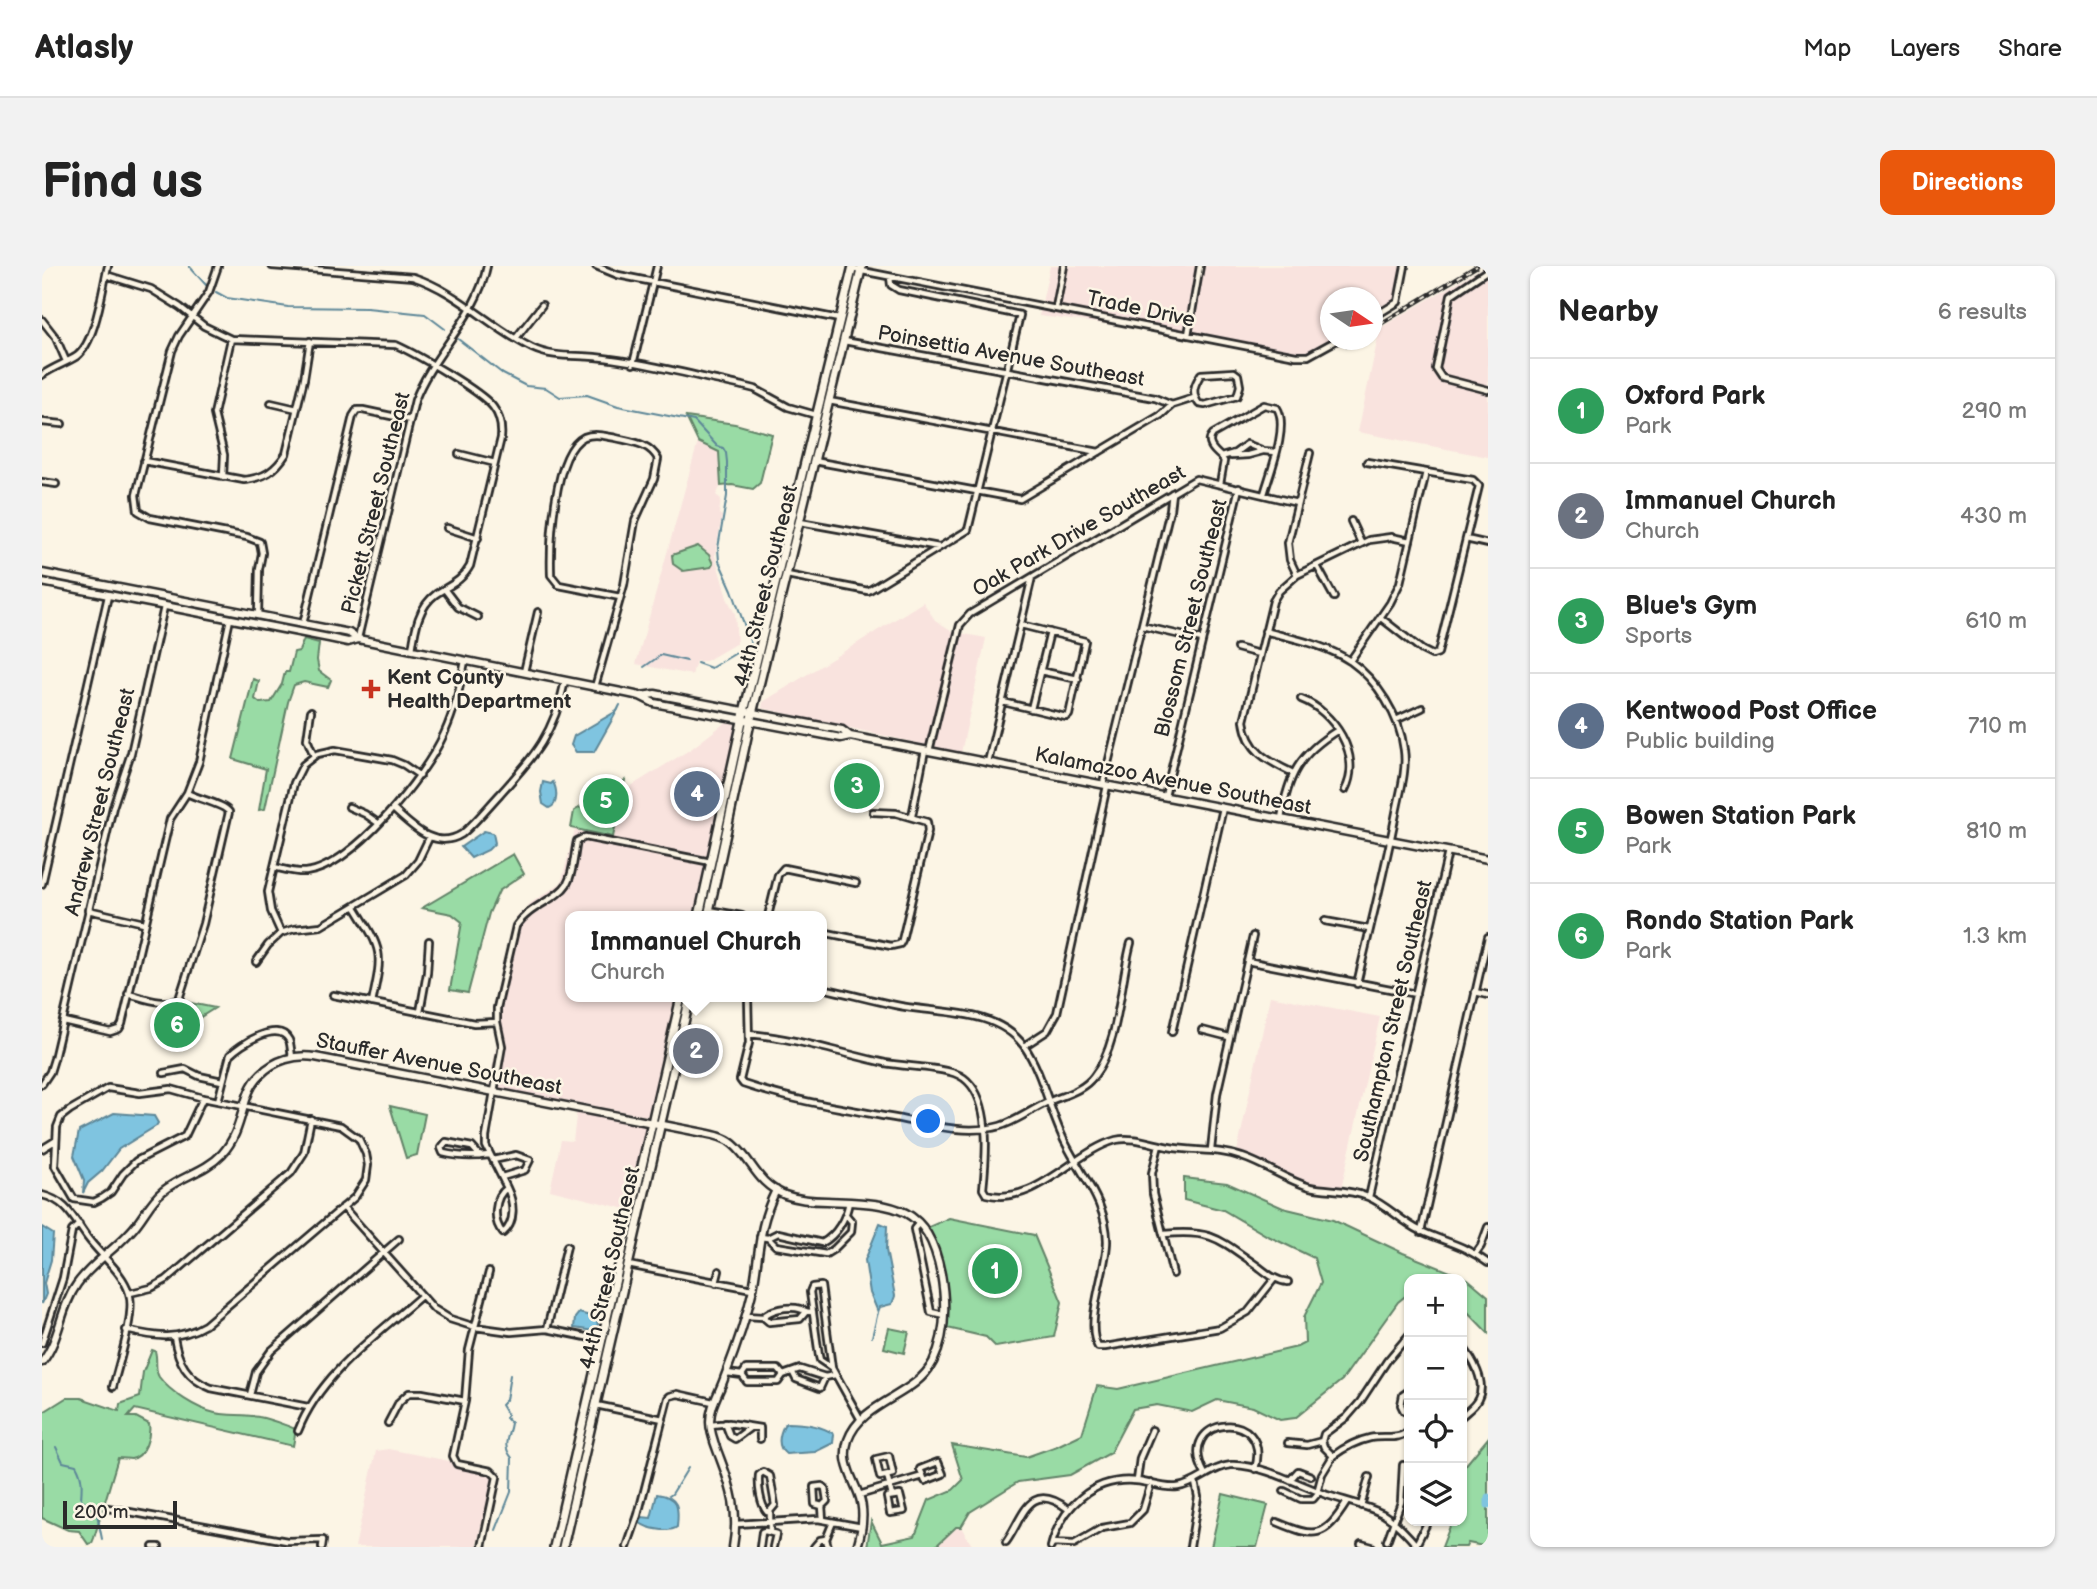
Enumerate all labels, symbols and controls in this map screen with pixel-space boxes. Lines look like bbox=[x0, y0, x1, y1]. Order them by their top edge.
text: Atlasly bbox=[35, 28, 133, 68]
text: Map bbox=[1803, 34, 1851, 63]
text: Layers bbox=[1889, 34, 1960, 63]
text: Share bbox=[1998, 34, 2062, 63]
button: Directions bbox=[1880, 150, 2055, 215]
text: Find us bbox=[42, 153, 203, 212]
street label: Trade Drive bbox=[1085, 285, 1197, 333]
north arrow bbox=[1320, 287, 1383, 350]
text: Nearby bbox=[1558, 294, 1658, 330]
text: 6 results bbox=[1938, 298, 2027, 326]
street label: Poinsettia Avenue Southeast bbox=[876, 320, 1147, 392]
text: Oxford Park bbox=[1625, 381, 1765, 412]
street label: Pickett Street Southeast bbox=[336, 389, 416, 617]
text: 1 bbox=[1576, 397, 1586, 425]
text: 290 m bbox=[1961, 397, 2027, 425]
text: Park bbox=[1625, 412, 1671, 440]
street label: Oak Park Drive Southeast bbox=[968, 460, 1190, 602]
street label: 44th Street Southeast bbox=[729, 482, 803, 690]
text: Immanuel Church bbox=[1625, 486, 1836, 517]
street label: Blossom Street Southeast bbox=[1149, 496, 1233, 740]
text: 2 bbox=[1574, 502, 1588, 530]
text: 430 m bbox=[1960, 502, 2027, 530]
text: Church bbox=[1625, 517, 1700, 545]
text: Blue's Gym bbox=[1625, 591, 1757, 622]
text: 3 bbox=[1574, 607, 1588, 635]
text: 610 m bbox=[1965, 607, 2027, 635]
text: Sports bbox=[1625, 622, 1692, 650]
place label: Kent County Health Department bbox=[387, 665, 571, 714]
marker: Kent County Health Department bbox=[361, 679, 381, 699]
street label: Andrew Street Southeast bbox=[60, 685, 141, 919]
text: Kentwood Post Office bbox=[1625, 696, 1877, 727]
text: 4 bbox=[1574, 712, 1588, 740]
text: 710 m bbox=[1968, 712, 2027, 740]
text: Public building bbox=[1625, 727, 1775, 755]
street label: Kalamazoo Avenue Southeast bbox=[1033, 742, 1314, 820]
pin: 3 bbox=[834, 760, 880, 812]
pin: 4 bbox=[674, 768, 720, 820]
pin: 5 bbox=[583, 775, 629, 827]
text: Bowen Station Park bbox=[1625, 801, 1856, 832]
text: 5 bbox=[1574, 817, 1588, 845]
text: 810 m bbox=[1966, 817, 2027, 845]
text: Park bbox=[1625, 832, 1671, 860]
street label: Southampton Street Southeast bbox=[1348, 877, 1438, 1164]
text: Rondo Station Park bbox=[1625, 906, 1854, 937]
popup bbox=[565, 911, 827, 1002]
text: 6 bbox=[1574, 922, 1588, 950]
text: 1.3 km bbox=[1963, 922, 2027, 950]
text: Immanuel Church bbox=[591, 927, 801, 958]
text: Park bbox=[1625, 937, 1671, 965]
text: Church bbox=[591, 958, 665, 986]
pin: 6 bbox=[154, 999, 200, 1051]
pin: 2 bbox=[673, 1025, 719, 1077]
street label: Stauffer Avenue Southeast bbox=[314, 1028, 564, 1100]
your location bbox=[911, 1104, 945, 1138]
street label: 44th Street Southeast bbox=[575, 1164, 646, 1372]
pin: 1 bbox=[972, 1245, 1018, 1297]
map controls bbox=[1404, 1274, 1467, 1526]
button: + bbox=[1404, 1274, 1467, 1337]
button: − bbox=[1404, 1337, 1467, 1400]
button: locate bbox=[1404, 1400, 1467, 1463]
button: layers bbox=[1404, 1463, 1467, 1526]
scale bar bbox=[63, 1498, 177, 1530]
text: 200 m bbox=[74, 1501, 128, 1524]

